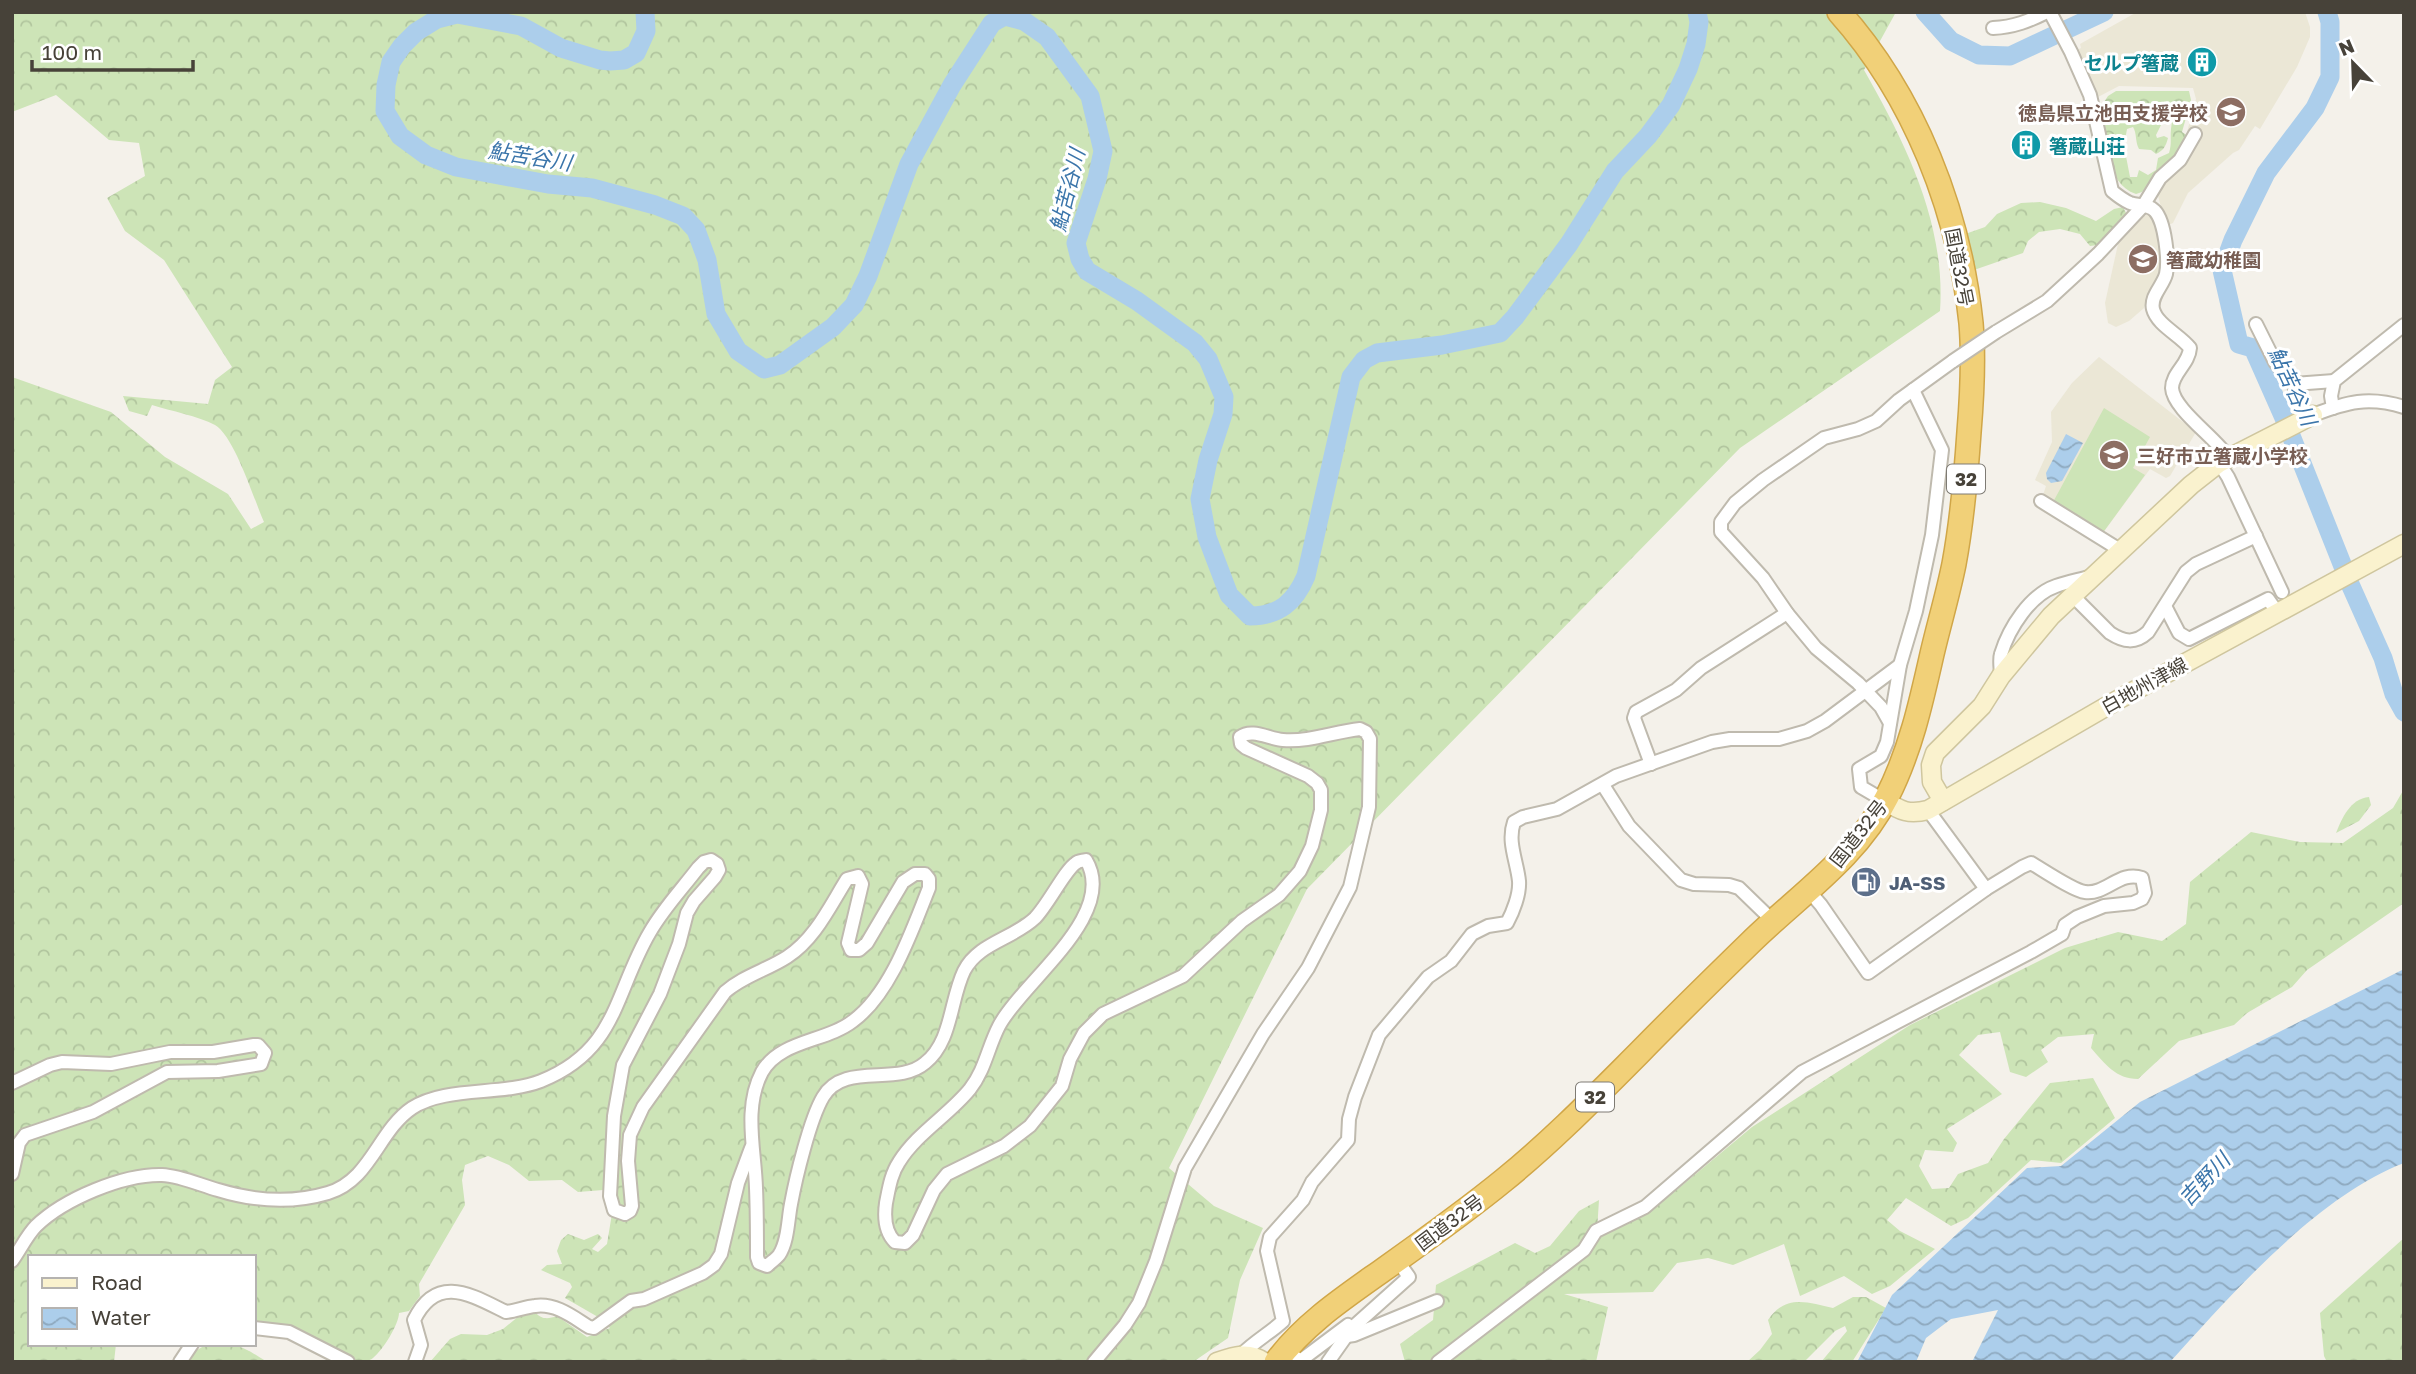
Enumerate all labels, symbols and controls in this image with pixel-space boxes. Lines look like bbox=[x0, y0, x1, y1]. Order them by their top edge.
scale bar bbox=[32, 28, 192, 72]
north arrow bbox=[2318, 28, 2388, 98]
text: N bbox=[2335, 33, 2357, 60]
text: 100 m bbox=[42, 39, 102, 65]
building icon: セルプ箸蔵 bbox=[2185, 45, 2219, 79]
place label: セルプ箸蔵 bbox=[2084, 51, 2179, 74]
school or university icon: 徳島県立池田支援学校 bbox=[2214, 95, 2248, 129]
place label: 徳島県立池田支援学校 bbox=[2018, 101, 2208, 124]
building icon: 箸蔵山荘 bbox=[2009, 128, 2043, 162]
place label: 箸蔵山荘 bbox=[2049, 134, 2125, 157]
water label: 鮎苦谷川 bbox=[486, 137, 575, 176]
water label: 鮎苦谷川 bbox=[1044, 144, 1090, 234]
street label: 国道32号 bbox=[1941, 226, 1979, 308]
school or university icon: 箸蔵幼稚園 bbox=[2126, 242, 2160, 276]
place label: 箸蔵幼稚園 bbox=[2166, 248, 2261, 271]
water label: 鮎苦谷川 bbox=[2263, 342, 2323, 431]
school or university icon: 三好市立箸蔵小学校 bbox=[2097, 438, 2131, 472]
place label: 三好市立箸蔵小学校 bbox=[2137, 444, 2308, 467]
road number: 32 bbox=[1947, 464, 1985, 494]
street label: 白地州津線 bbox=[2097, 652, 2191, 718]
street label: 国道32号 bbox=[1825, 795, 1891, 871]
fuel station icon: JA-SS bbox=[1849, 865, 1883, 899]
place label: JA-SS bbox=[1889, 871, 1946, 894]
road number: 32 bbox=[1576, 1082, 1614, 1112]
water label: 吉野川 bbox=[2173, 1146, 2236, 1211]
street label: 国道32号 bbox=[1410, 1189, 1488, 1255]
legend bbox=[28, 1255, 256, 1346]
text: Road bbox=[91, 1269, 142, 1295]
text: Water bbox=[91, 1304, 151, 1330]

